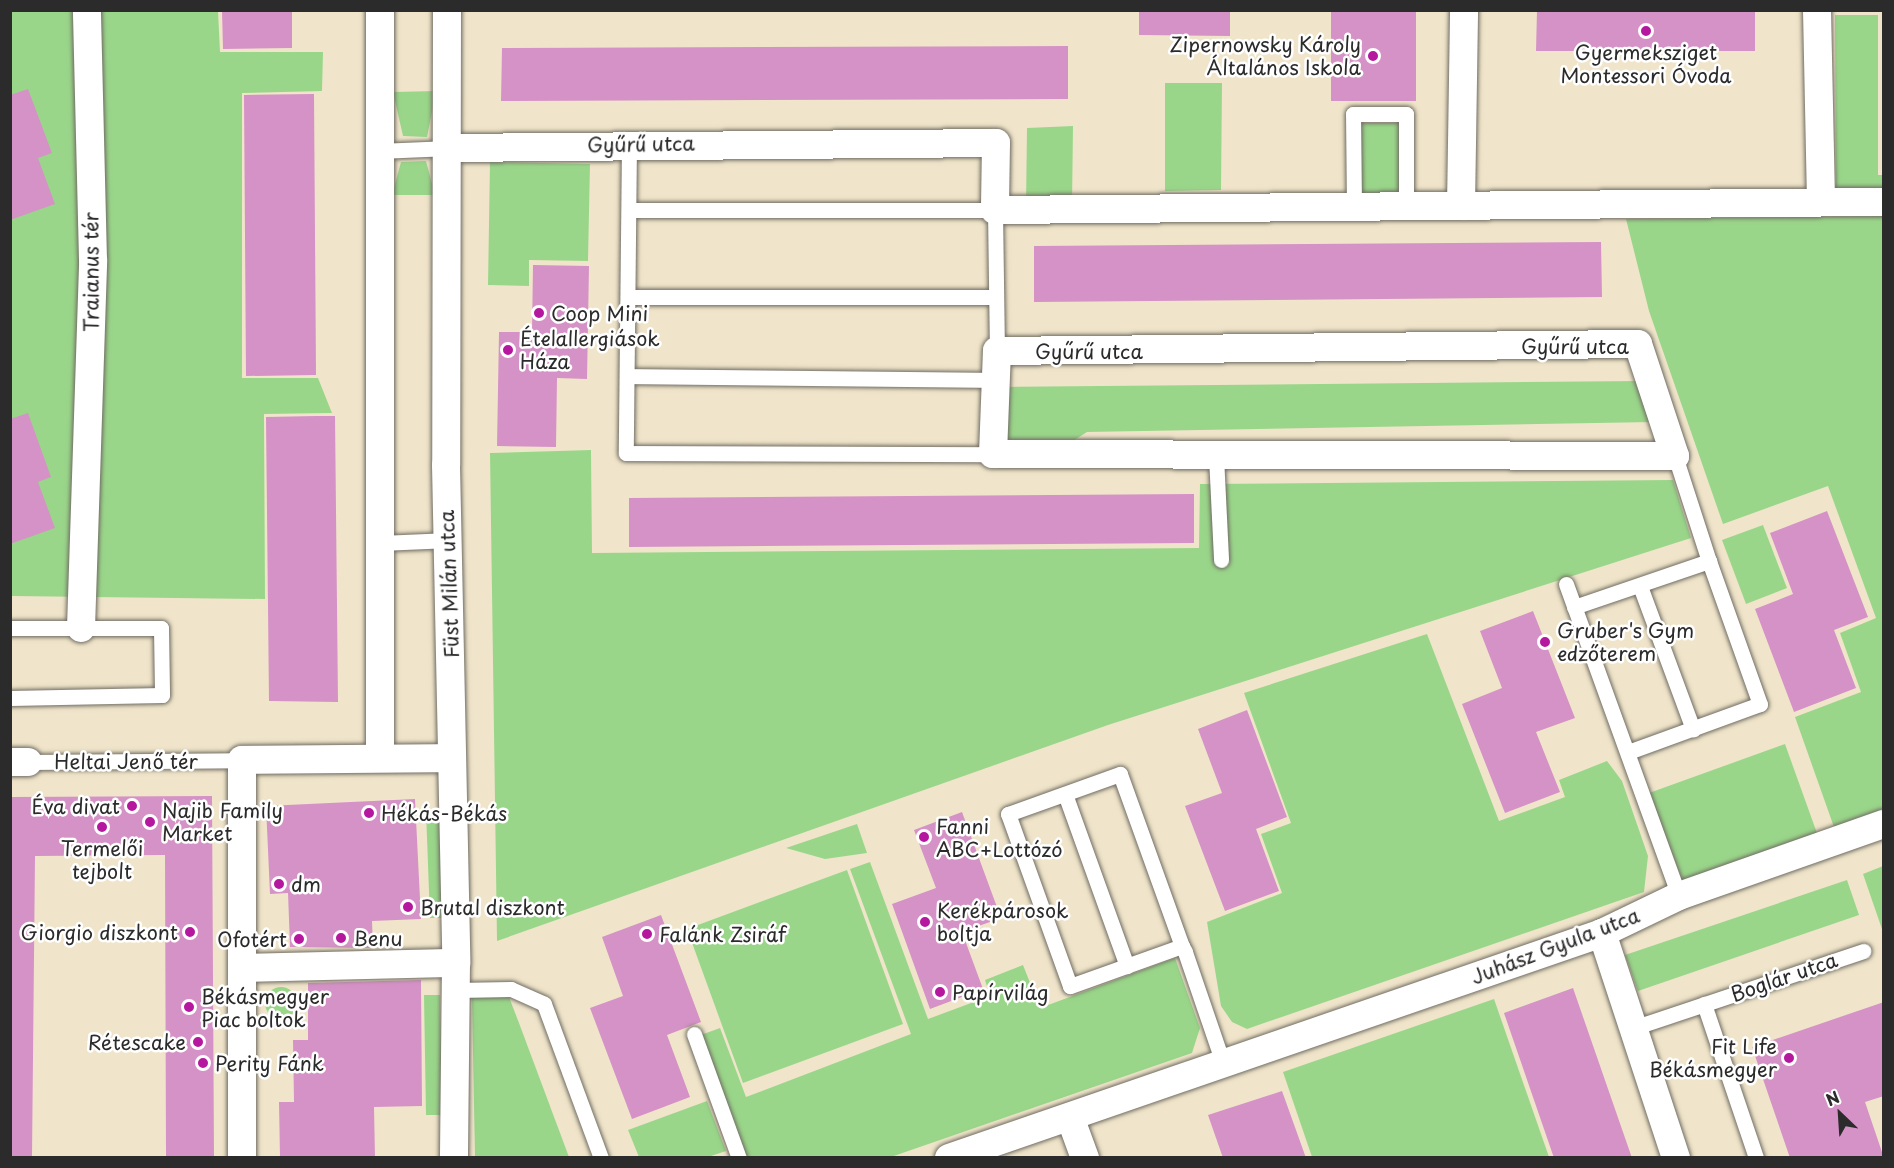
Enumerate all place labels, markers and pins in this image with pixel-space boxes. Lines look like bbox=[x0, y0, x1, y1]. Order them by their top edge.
marker: Gyermeksziget Montessori Óvoda bbox=[1639, 24, 1653, 38]
place label: Zipernowsky Károly Általános Iskola bbox=[1169, 33, 1361, 80]
place label: Gyermeksziget Montessori Óvoda bbox=[1561, 41, 1731, 88]
marker: Zipernowsky Károly Általános Iskola bbox=[1366, 49, 1380, 63]
place label: Coop Mini bbox=[551, 301, 648, 325]
marker: Coop Mini bbox=[532, 306, 546, 320]
place label: Ételallergiások Háza bbox=[520, 326, 660, 373]
marker: Ételallergiások Háza bbox=[501, 343, 515, 357]
place label: Gruber's Gym edzőterem bbox=[1557, 618, 1695, 665]
marker: Gruber's Gym edzőterem bbox=[1538, 635, 1552, 649]
place label: Éva divat bbox=[32, 794, 120, 818]
place label: Najib Family Market bbox=[162, 798, 282, 845]
marker: Éva divat bbox=[125, 799, 139, 813]
place label: Hékás-Békás bbox=[381, 801, 507, 825]
marker: Hékás-Békás bbox=[362, 806, 376, 820]
place label: Fanni ABC+Lottózó bbox=[936, 814, 1063, 861]
marker: Najib Family Market bbox=[143, 815, 157, 829]
marker: Termelői tejbolt bbox=[95, 820, 109, 834]
marker: Fanni ABC+Lottózó bbox=[917, 830, 931, 844]
place label: Termelői tejbolt bbox=[61, 837, 143, 884]
place label: dm bbox=[291, 872, 321, 896]
marker: dm bbox=[272, 877, 286, 891]
place label: Brutal diszkont bbox=[420, 895, 566, 919]
place label: Kerékpárosok boltja bbox=[937, 898, 1069, 945]
marker: Brutal diszkont bbox=[401, 900, 415, 914]
marker: Kerékpárosok boltja bbox=[918, 915, 932, 929]
place label: Giorgio diszkont bbox=[20, 920, 178, 944]
place label: Falánk Zsiráf bbox=[659, 922, 786, 946]
marker: Giorgio diszkont bbox=[183, 925, 197, 939]
place label: Benu bbox=[353, 926, 402, 950]
place label: Ofotért bbox=[217, 927, 287, 951]
marker: Falánk Zsiráf bbox=[640, 927, 654, 941]
marker: Benu bbox=[334, 931, 348, 945]
marker: Ofotért bbox=[292, 932, 306, 946]
place label: Papírvilág bbox=[952, 980, 1049, 1004]
place label: Békásmegyer Piac boltok bbox=[201, 984, 329, 1031]
marker: Papírvilág bbox=[933, 985, 947, 999]
marker: Békásmegyer Piac boltok bbox=[182, 1000, 196, 1014]
place label: Rétescake bbox=[88, 1030, 186, 1054]
place label: Fit Life Békásmegyer bbox=[1649, 1034, 1777, 1081]
marker: Rétescake bbox=[191, 1035, 205, 1049]
place label: Perity Fánk bbox=[215, 1051, 325, 1075]
marker: Fit Life Békásmegyer bbox=[1782, 1051, 1796, 1065]
marker: Perity Fánk bbox=[196, 1056, 210, 1070]

